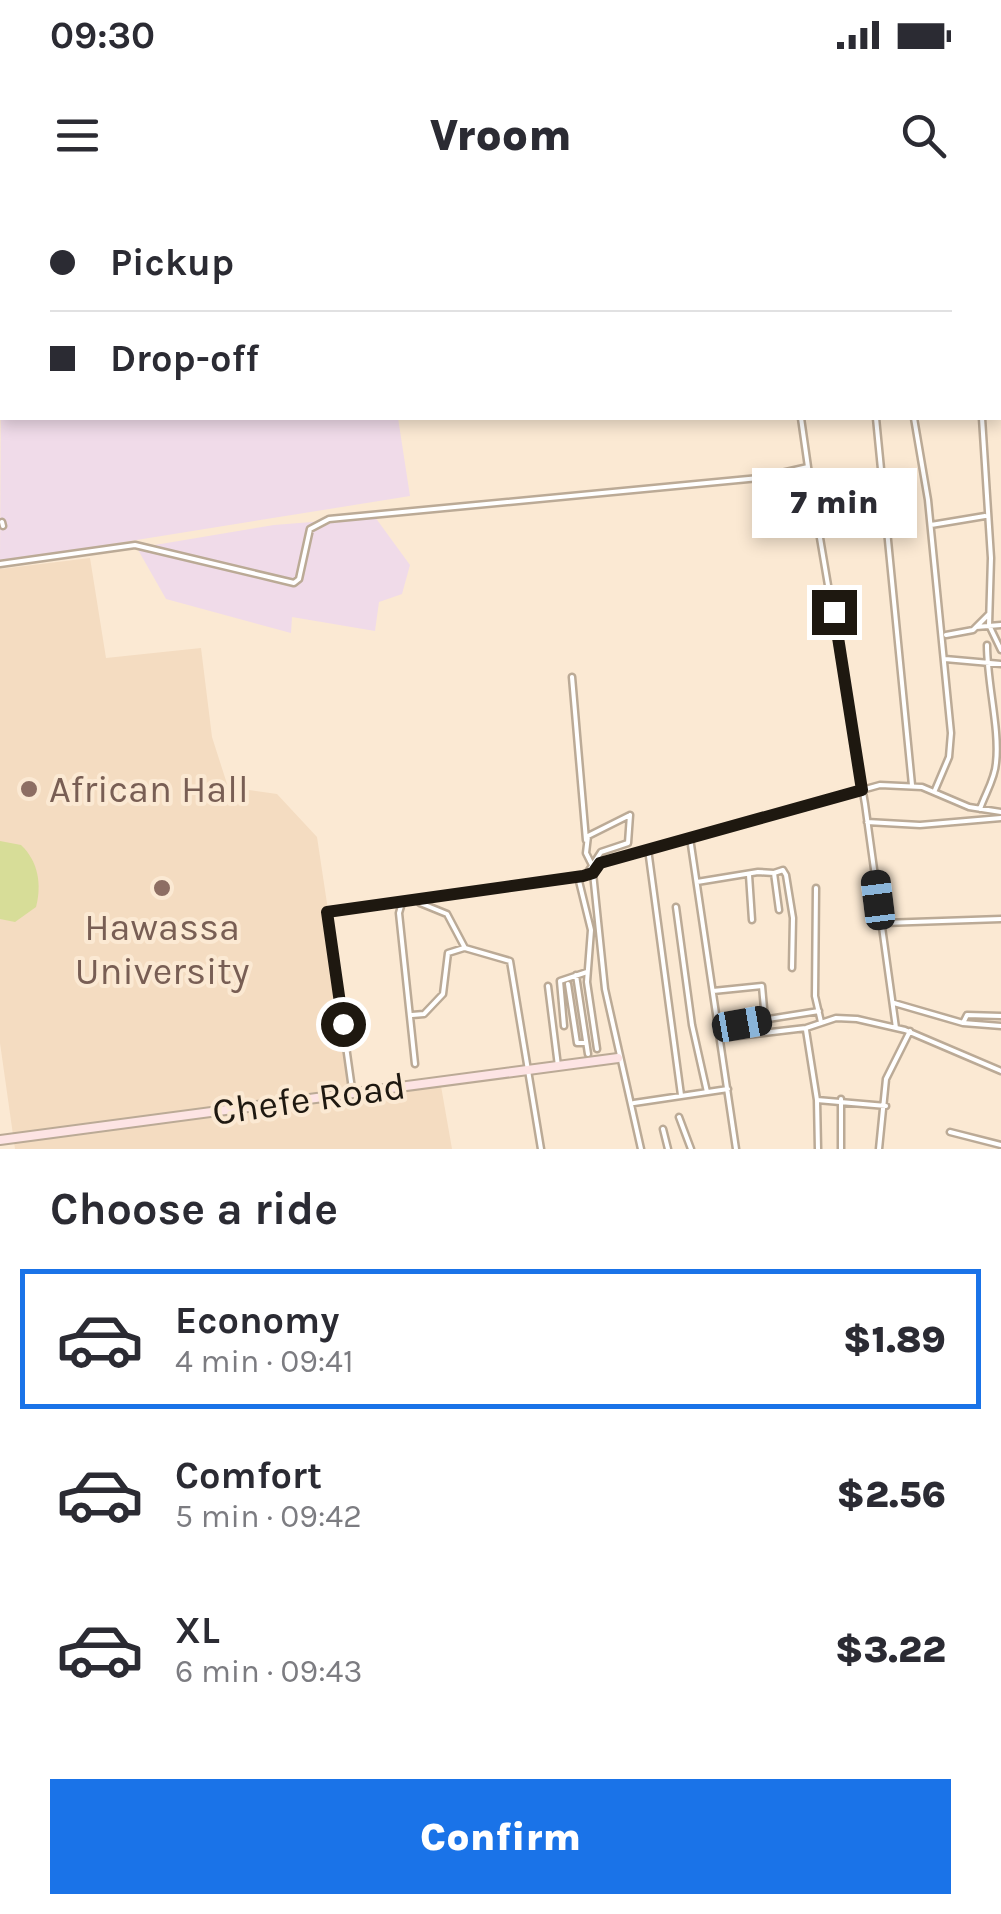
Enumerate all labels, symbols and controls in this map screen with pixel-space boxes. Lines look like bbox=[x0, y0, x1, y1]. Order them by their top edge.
text: 09:30 bbox=[50, 13, 155, 58]
icon: menu bbox=[50, 108, 105, 163]
icon: search bbox=[896, 108, 951, 163]
text: Vroom bbox=[429, 109, 572, 161]
text: Pickup bbox=[110, 240, 234, 285]
text: Drop-off bbox=[110, 336, 259, 381]
callout: 7 min bbox=[752, 467, 916, 537]
text: 7 min bbox=[790, 484, 879, 521]
route end bbox=[812, 590, 857, 635]
place label: African Hall bbox=[49, 767, 249, 812]
marker: African Hall bbox=[18, 778, 40, 800]
car bbox=[859, 868, 897, 932]
marker: Hawassa University bbox=[151, 877, 173, 899]
place label: Hawassa University bbox=[75, 905, 250, 994]
route start bbox=[321, 1002, 366, 1047]
car bbox=[710, 1004, 774, 1044]
street label: Chefe Road bbox=[209, 1063, 409, 1135]
text: Choose a ride bbox=[50, 1183, 338, 1235]
icon: car bbox=[55, 1294, 145, 1384]
text: Economy bbox=[175, 1298, 339, 1343]
text: $1.89 bbox=[843, 1317, 946, 1362]
text: 4 min · 09:41 bbox=[175, 1343, 354, 1380]
icon: car bbox=[55, 1449, 145, 1539]
text: Comfort bbox=[175, 1453, 322, 1498]
text: $2.56 bbox=[837, 1472, 946, 1517]
text: 5 min · 09:42 bbox=[175, 1498, 362, 1535]
icon: car bbox=[55, 1604, 145, 1694]
text: XL bbox=[175, 1608, 220, 1653]
text: $3.22 bbox=[835, 1627, 946, 1672]
text: 6 min · 09:43 bbox=[175, 1653, 362, 1690]
button: Confirm bbox=[50, 1779, 951, 1894]

